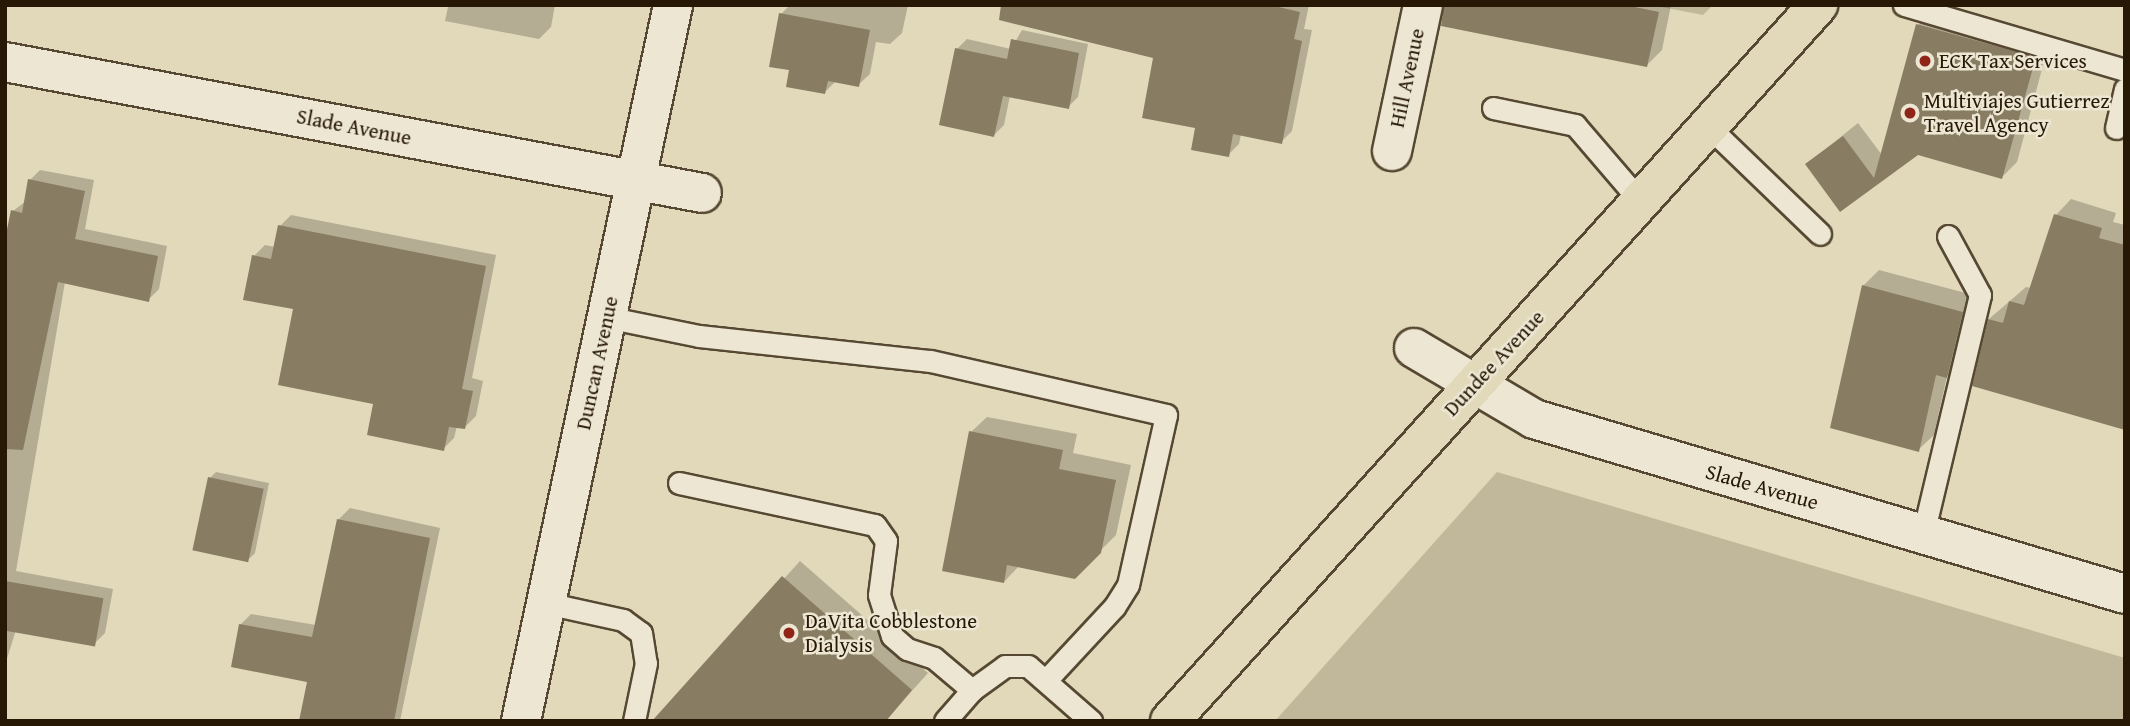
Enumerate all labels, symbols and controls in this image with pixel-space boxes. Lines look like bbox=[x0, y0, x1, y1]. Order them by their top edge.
street label: Hill Avenue bbox=[1384, 26, 1430, 130]
place label: ECK Tax Services bbox=[1939, 48, 2087, 74]
marker: ECK Tax Services bbox=[1917, 53, 1933, 69]
place label: Multiviajes Gutierrez Travel Agency bbox=[1924, 88, 2109, 138]
street label: Slade Avenue bbox=[295, 104, 413, 150]
marker: Multiviajes Gutierrez Travel Agency bbox=[1902, 105, 1918, 121]
street label: Duncan Avenue bbox=[571, 294, 623, 432]
street label: Dundee Avenue bbox=[1438, 305, 1550, 421]
street label: Slade Avenue bbox=[1703, 459, 1821, 515]
place label: DaVita Cobblestone Dialysis bbox=[805, 608, 977, 658]
marker: DaVita Cobblestone Dialysis bbox=[779, 623, 799, 643]

